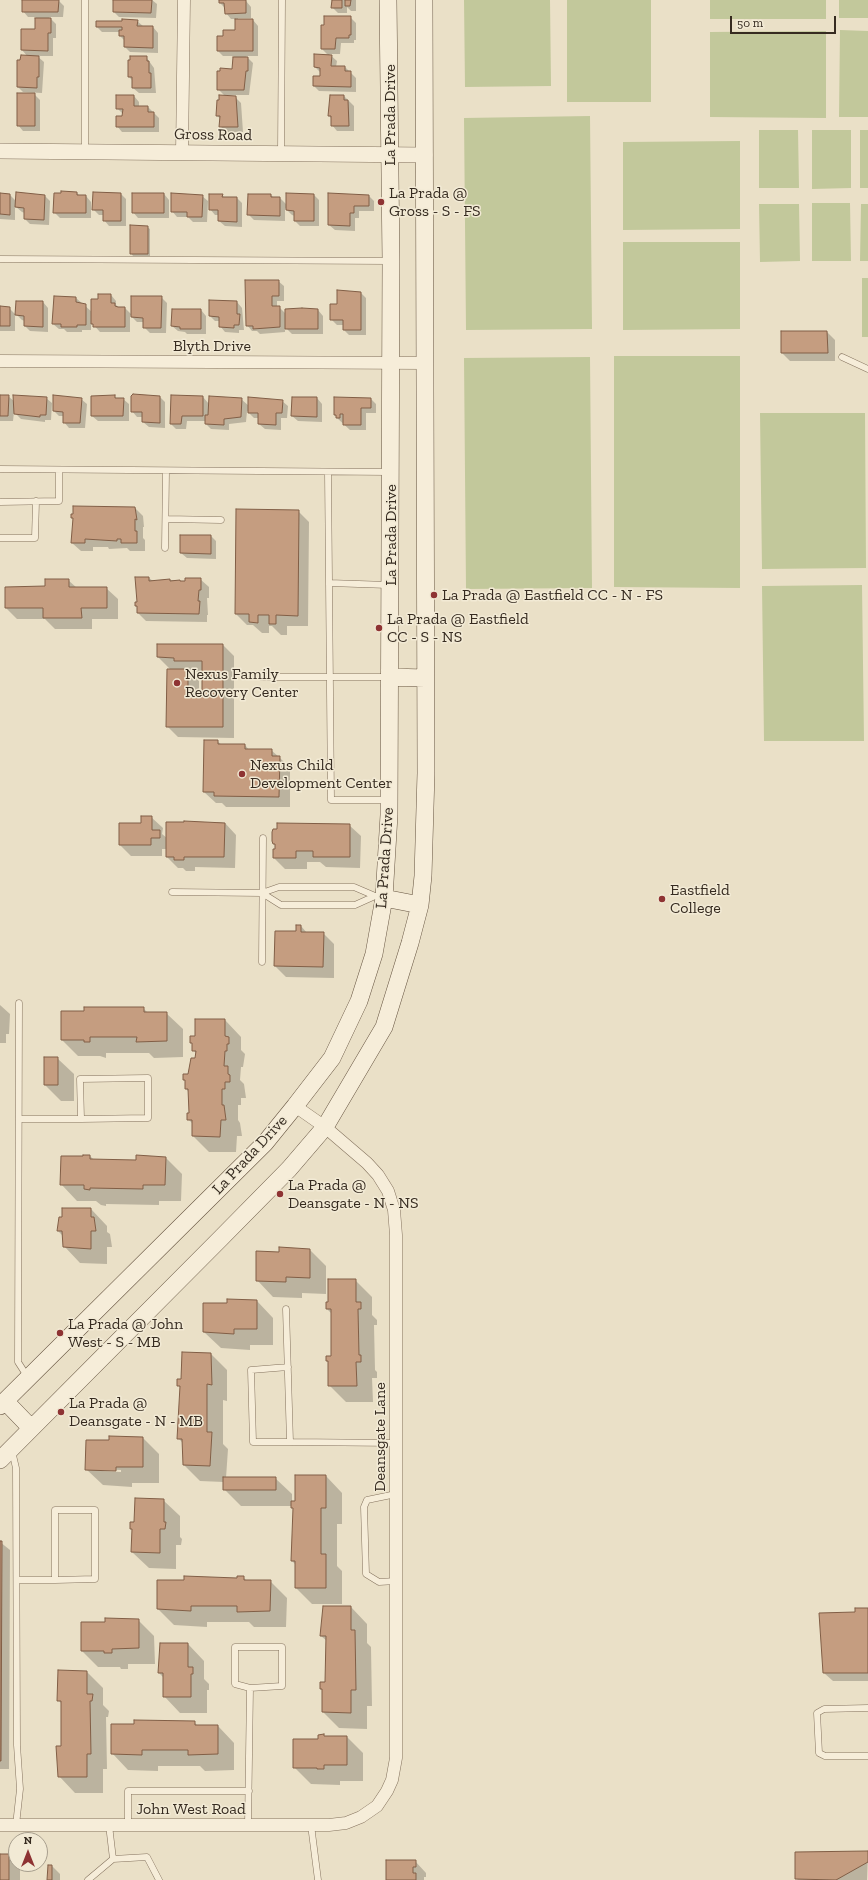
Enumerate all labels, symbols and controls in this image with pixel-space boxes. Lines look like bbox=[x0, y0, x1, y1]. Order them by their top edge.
scale bar bbox=[732, 8, 838, 34]
text: 50 m bbox=[737, 16, 763, 30]
street label: La Prada Drive bbox=[380, 64, 400, 166]
street label: Gross Road bbox=[174, 125, 252, 145]
place label: La Prada @ Gross - S - FS bbox=[389, 183, 481, 221]
marker: La Prada @ Gross - S - FS bbox=[376, 197, 386, 207]
street label: Blyth Drive bbox=[173, 336, 251, 356]
street label: La Prada Drive bbox=[381, 484, 401, 586]
place label: La Prada @ Eastfield CC - N - FS bbox=[442, 585, 663, 605]
marker: La Prada @ Eastfield CC - N - FS bbox=[429, 590, 439, 600]
place label: La Prada @ Eastfield CC - S - NS bbox=[387, 609, 529, 647]
marker: La Prada @ Eastfield CC - S - NS bbox=[374, 623, 384, 633]
place label: Nexus Family Recovery Center bbox=[185, 664, 299, 702]
marker: Nexus Family Recovery Center bbox=[172, 678, 182, 688]
place label: Nexus Child Development Center bbox=[250, 755, 392, 793]
marker: Nexus Child Development Center bbox=[237, 769, 247, 779]
street label: La Prada Drive bbox=[372, 807, 398, 909]
place label: Eastfield College bbox=[670, 880, 730, 918]
marker: Eastfield College bbox=[657, 894, 667, 904]
street label: La Prada Drive bbox=[208, 1111, 292, 1199]
place label: La Prada @ Deansgate - N - NS bbox=[288, 1175, 418, 1213]
marker: La Prada @ Deansgate - N - NS bbox=[275, 1189, 285, 1199]
place label: La Prada @ John West - S - MB bbox=[68, 1314, 183, 1352]
marker: La Prada @ John West - S - MB bbox=[55, 1328, 65, 1338]
street label: Deansgate Lane bbox=[370, 1382, 390, 1492]
place label: La Prada @ Deansgate - N - MB bbox=[69, 1393, 203, 1431]
marker: La Prada @ Deansgate - N - MB bbox=[56, 1407, 66, 1417]
street label: John West Road bbox=[136, 1799, 246, 1819]
north arrow bbox=[8, 1832, 48, 1872]
text: N bbox=[24, 1834, 32, 1847]

